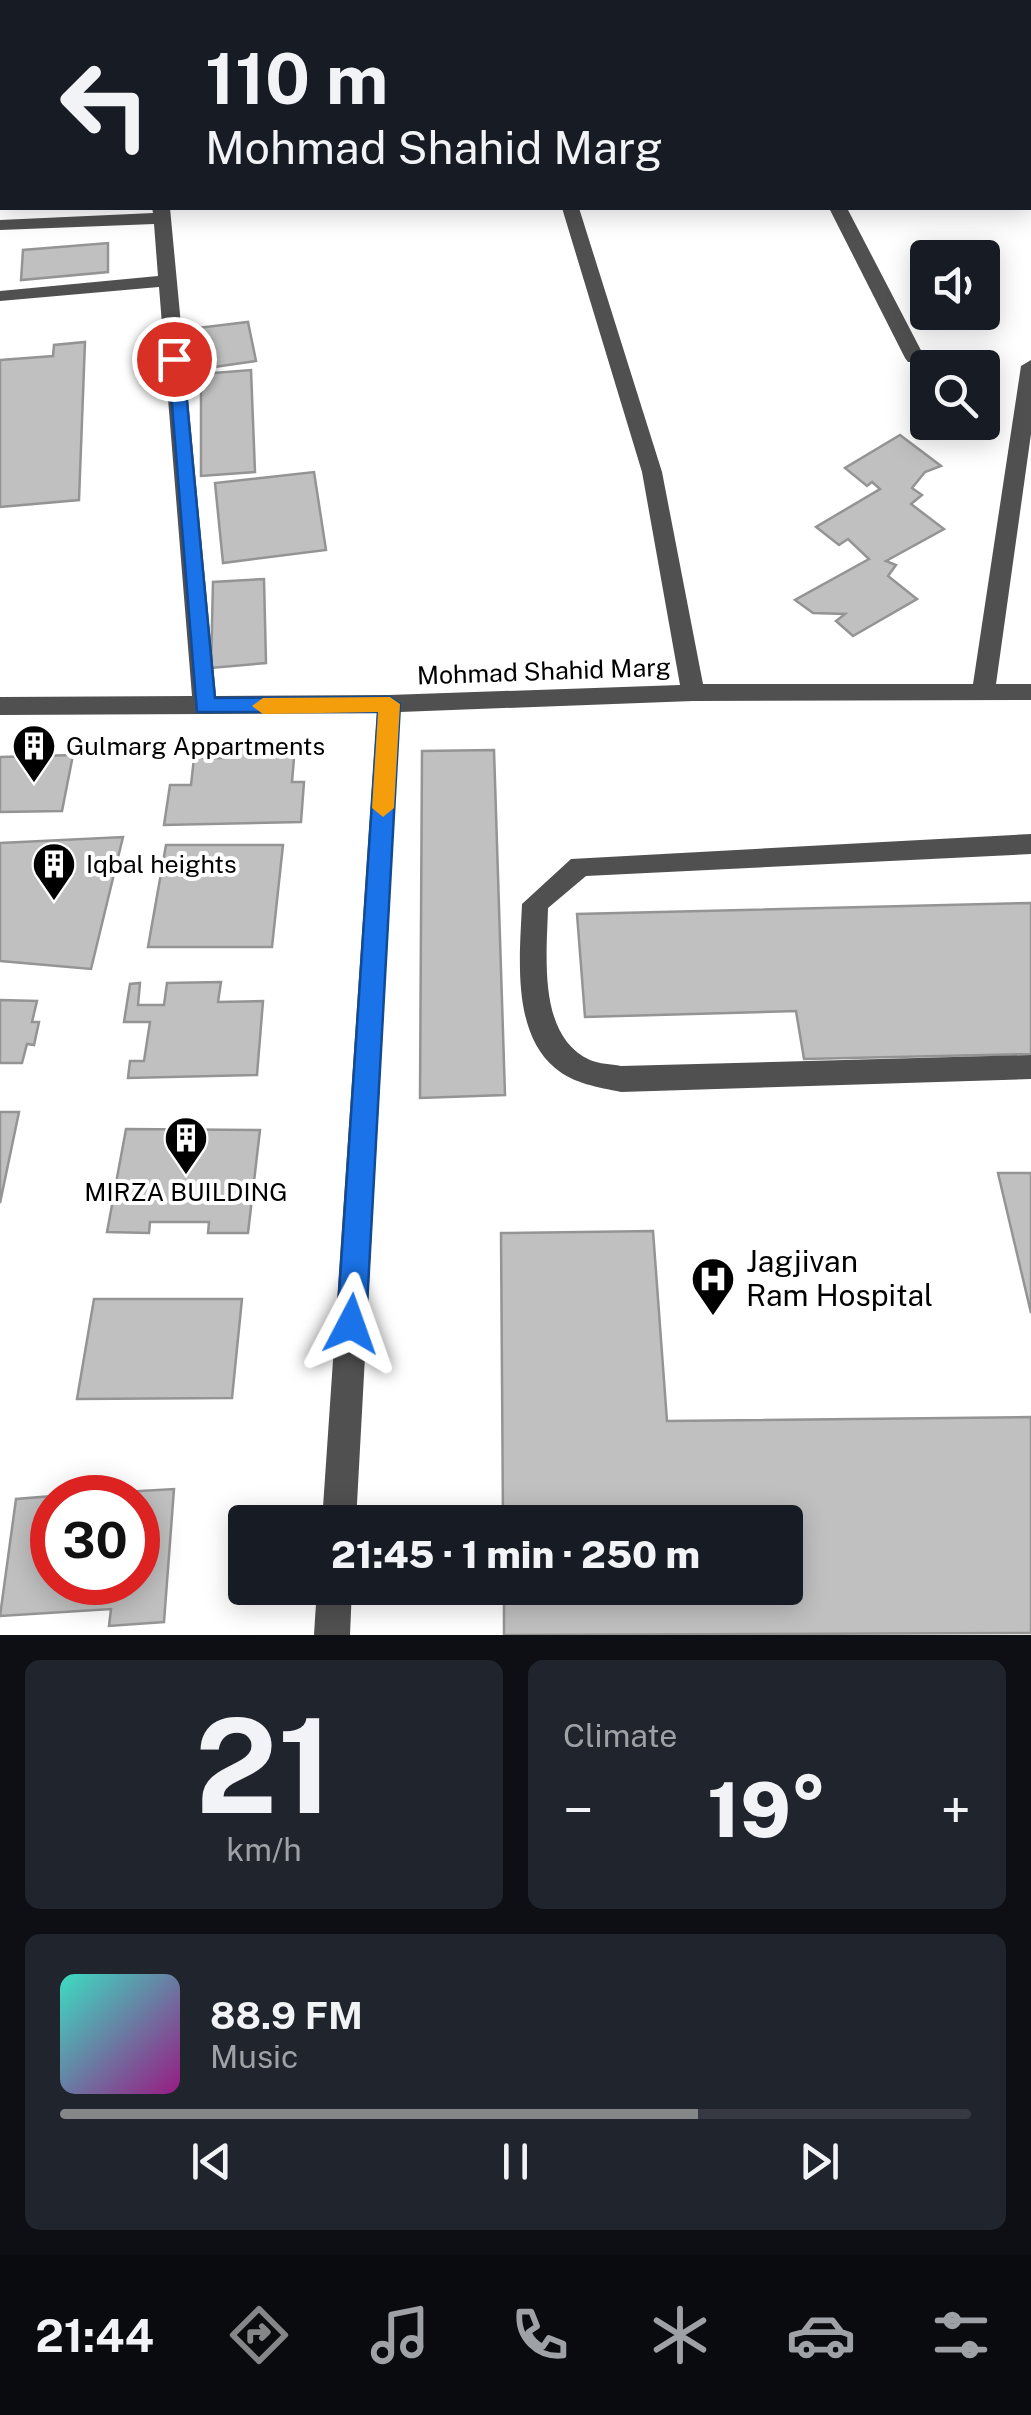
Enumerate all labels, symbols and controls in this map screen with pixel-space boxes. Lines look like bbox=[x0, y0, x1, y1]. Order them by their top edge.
text: 110 m bbox=[205, 37, 389, 120]
icon: left bbox=[40, 40, 170, 170]
text: Mohmad Shahid Marg bbox=[205, 121, 663, 174]
map controls bbox=[910, 240, 1000, 440]
button: sound bbox=[910, 240, 1000, 330]
pin bbox=[132, 317, 217, 402]
icon: arrive bbox=[147, 332, 202, 387]
button: search bbox=[910, 350, 1000, 440]
street label: Mohmad Shahid Marg bbox=[416, 652, 672, 690]
building icon: Gulmarg Appartments bbox=[11, 723, 57, 784]
place label: Gulmarg Appartments bbox=[66, 731, 325, 761]
building icon: Iqbal heights bbox=[31, 841, 77, 902]
place label: Iqbal heights bbox=[86, 849, 237, 879]
building icon: MIRZA BUILDING bbox=[163, 1115, 209, 1176]
place label: MIRZA BUILDING bbox=[84, 1177, 288, 1207]
place label: Jagjivan Ram Hospital bbox=[746, 1243, 933, 1313]
hospital icon: Jagjivan Ram Hospital bbox=[690, 1256, 736, 1317]
position arrow bbox=[299, 1272, 403, 1376]
speed limit sign: 30 bbox=[30, 1475, 160, 1605]
text: 21:45 · 1 min · 250 m bbox=[331, 1532, 700, 1577]
text: 21 bbox=[195, 1690, 333, 1842]
text: Climate bbox=[563, 1717, 677, 1754]
text: 19° bbox=[707, 1766, 827, 1854]
text: − bbox=[563, 1778, 594, 1842]
text: + bbox=[941, 1778, 971, 1842]
text: km/h bbox=[226, 1831, 302, 1868]
text: 88.9 FM bbox=[210, 1993, 363, 2038]
text: Music bbox=[210, 2038, 298, 2075]
icon: previous bbox=[184, 2134, 239, 2189]
icon: pause bbox=[488, 2134, 543, 2189]
icon: next bbox=[792, 2134, 847, 2189]
icon: directions bbox=[224, 2300, 294, 2370]
icon: music bbox=[365, 2300, 435, 2370]
icon: phone bbox=[505, 2300, 575, 2370]
icon: climate bbox=[645, 2300, 715, 2370]
icon: car bbox=[786, 2300, 856, 2370]
icon: filters bbox=[926, 2300, 996, 2370]
text: 21:44 bbox=[35, 2309, 154, 2362]

